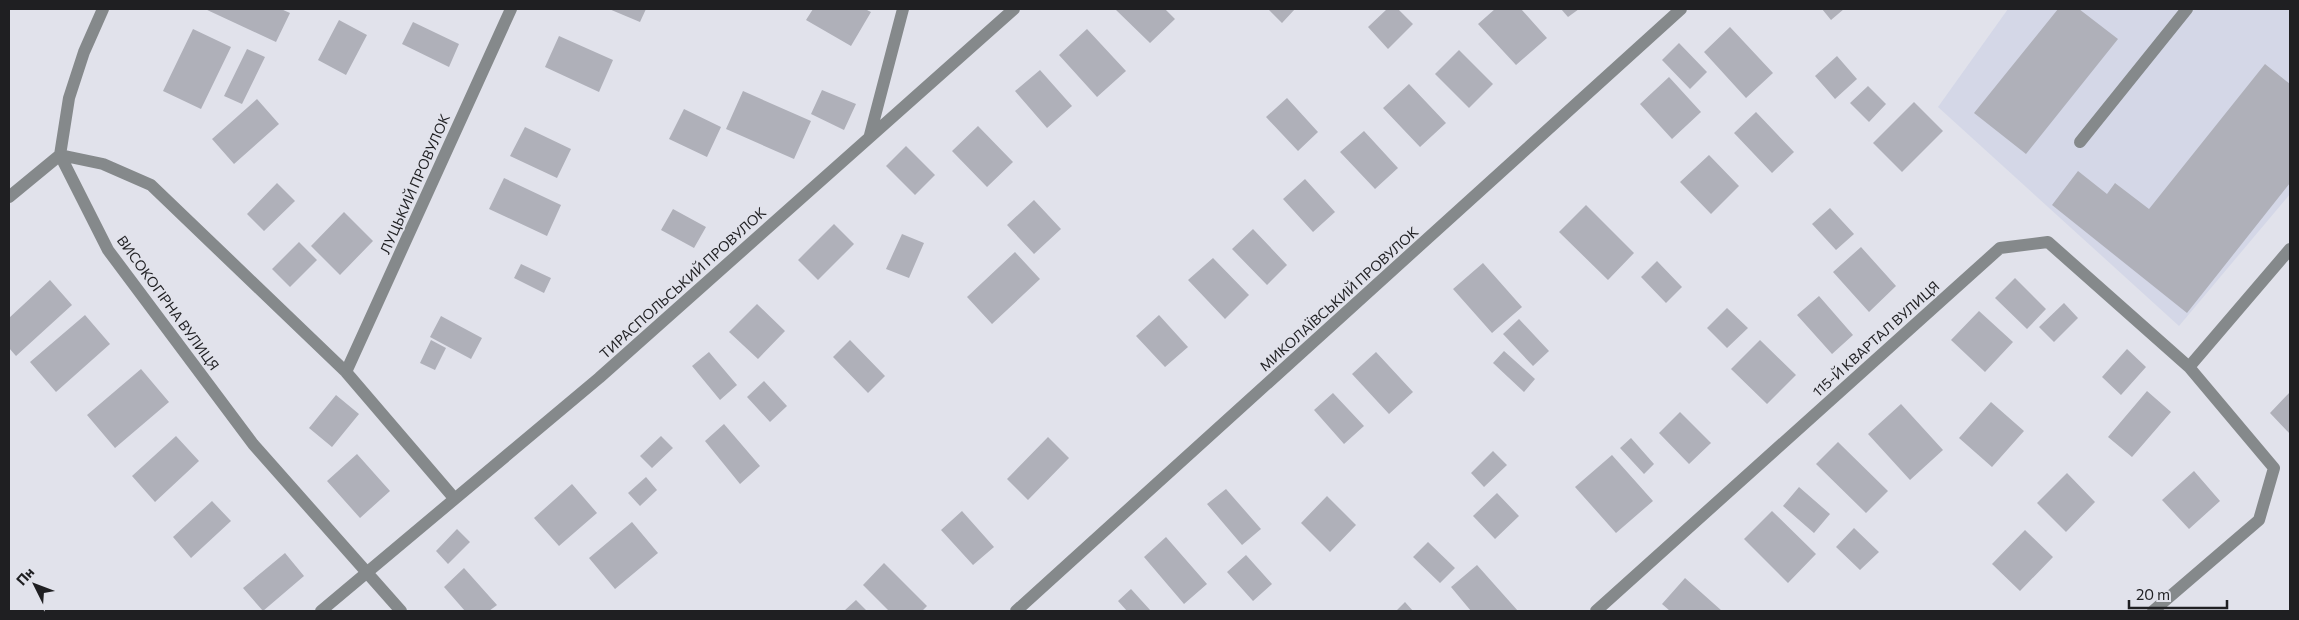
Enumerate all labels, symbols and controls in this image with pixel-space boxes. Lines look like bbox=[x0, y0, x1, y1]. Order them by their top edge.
street label: ЛУЦЬКИЙ ПРОВУЛОК bbox=[376, 111, 453, 257]
street label: ТИРАСПОЛЬСЬКИЙ ПРОВУЛОК bbox=[596, 203, 769, 362]
street label: МИКОЛАЇВСЬКИЙ ПРОВУЛОК bbox=[1256, 223, 1422, 374]
street label: ВИСОКОГІРНА ВУЛИЦЯ bbox=[114, 232, 223, 373]
street label: 115-Й КВАРТАЛ ВУЛИЦЯ bbox=[1809, 277, 1943, 400]
north arrow bbox=[10, 560, 60, 610]
text: Пн bbox=[12, 563, 37, 589]
scale bar bbox=[2129, 578, 2226, 610]
text: 20 m bbox=[2136, 585, 2170, 603]

